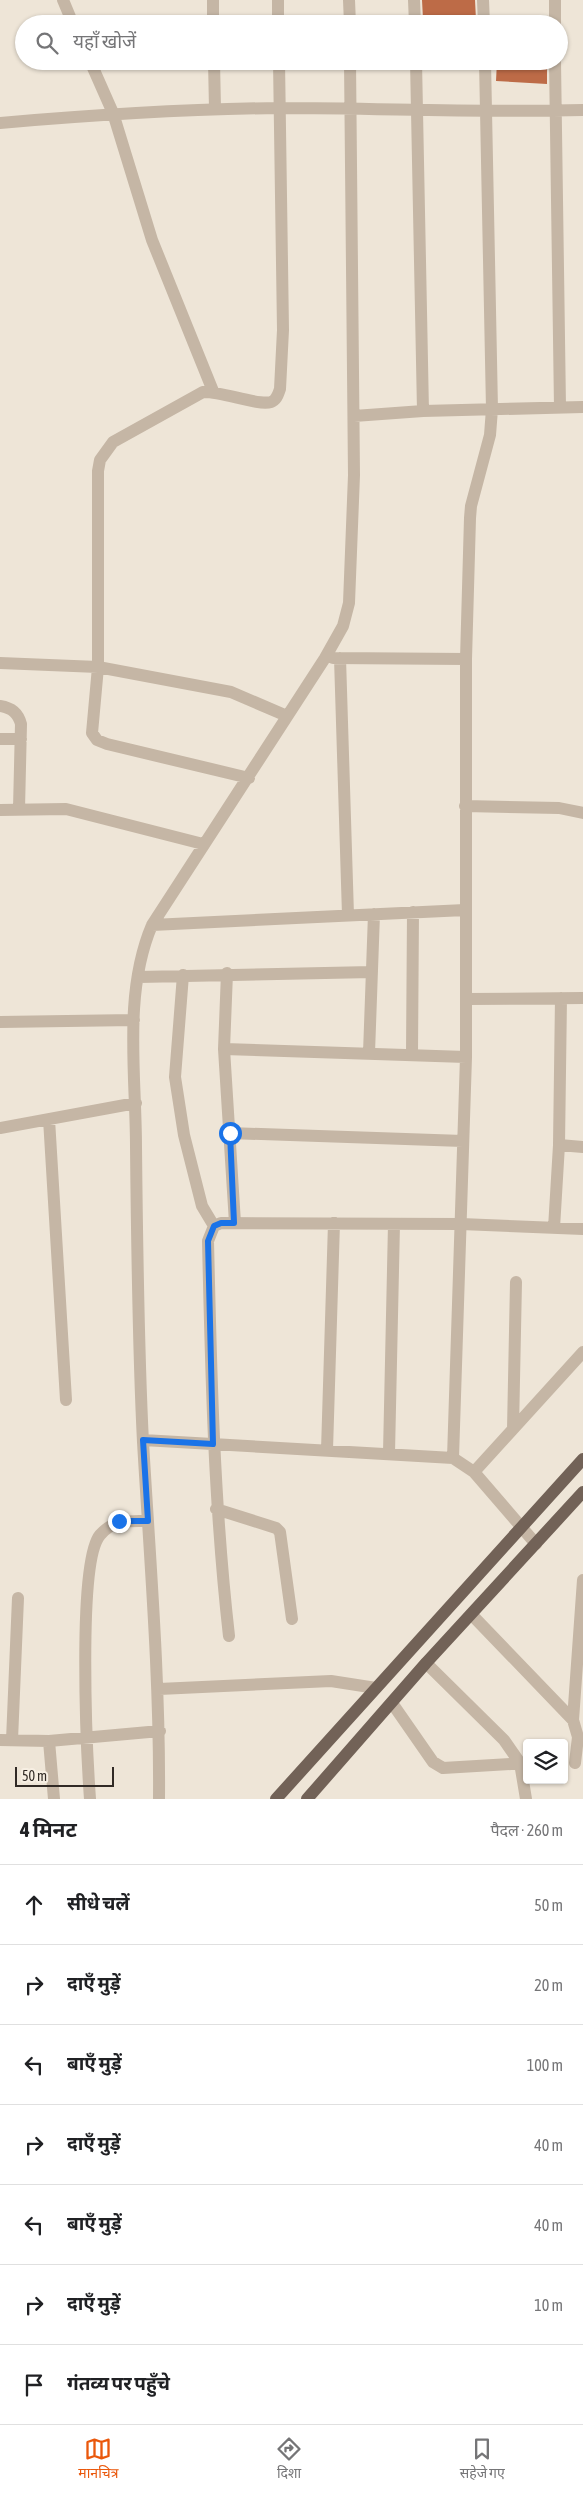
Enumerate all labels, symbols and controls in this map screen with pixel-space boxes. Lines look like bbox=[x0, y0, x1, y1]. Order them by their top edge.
search box bbox=[15, 15, 568, 70]
icon: search bbox=[33, 29, 61, 57]
text: यहाँ खोजें bbox=[73, 30, 136, 52]
route start bbox=[219, 1122, 242, 1145]
route end bbox=[108, 1510, 131, 1533]
map controls bbox=[523, 1739, 568, 1784]
button: layers bbox=[523, 1739, 568, 1784]
scale bar bbox=[15, 1764, 114, 1787]
text: 50 m bbox=[22, 1768, 47, 1784]
text: 4 मिनट bbox=[20, 1817, 77, 1841]
text: पैदल · 260 m bbox=[490, 1821, 563, 1839]
icon: ahead bbox=[20, 1891, 48, 1919]
text: सीधे चलें bbox=[67, 1892, 130, 1914]
text: 50 m bbox=[534, 1896, 563, 1914]
icon: right bbox=[20, 1971, 48, 1999]
text: दाएँ मुड़ें bbox=[67, 1972, 121, 1994]
text: 20 m bbox=[534, 1976, 563, 1994]
icon: left bbox=[20, 2051, 48, 2079]
text: बाएँ मुड़ें bbox=[67, 2052, 122, 2074]
text: 100 m bbox=[527, 2056, 563, 2074]
icon: right bbox=[20, 2131, 48, 2159]
text: दाएँ मुड़ें bbox=[67, 2132, 121, 2154]
text: 40 m bbox=[534, 2136, 563, 2154]
icon: left bbox=[20, 2211, 48, 2239]
text: बाएँ मुड़ें bbox=[67, 2212, 122, 2234]
text: 40 m bbox=[534, 2216, 563, 2234]
icon: right bbox=[20, 2291, 48, 2319]
text: दाएँ मुड़ें bbox=[67, 2292, 121, 2314]
text: 10 m bbox=[534, 2296, 563, 2314]
icon: arrive bbox=[20, 2371, 48, 2399]
text: गंतव्य पर पहुँचे bbox=[67, 2372, 170, 2394]
tab: मानचित्र bbox=[78, 2435, 118, 2484]
tab: दिशा bbox=[275, 2435, 303, 2484]
tab: सहेजे गए bbox=[460, 2435, 505, 2484]

